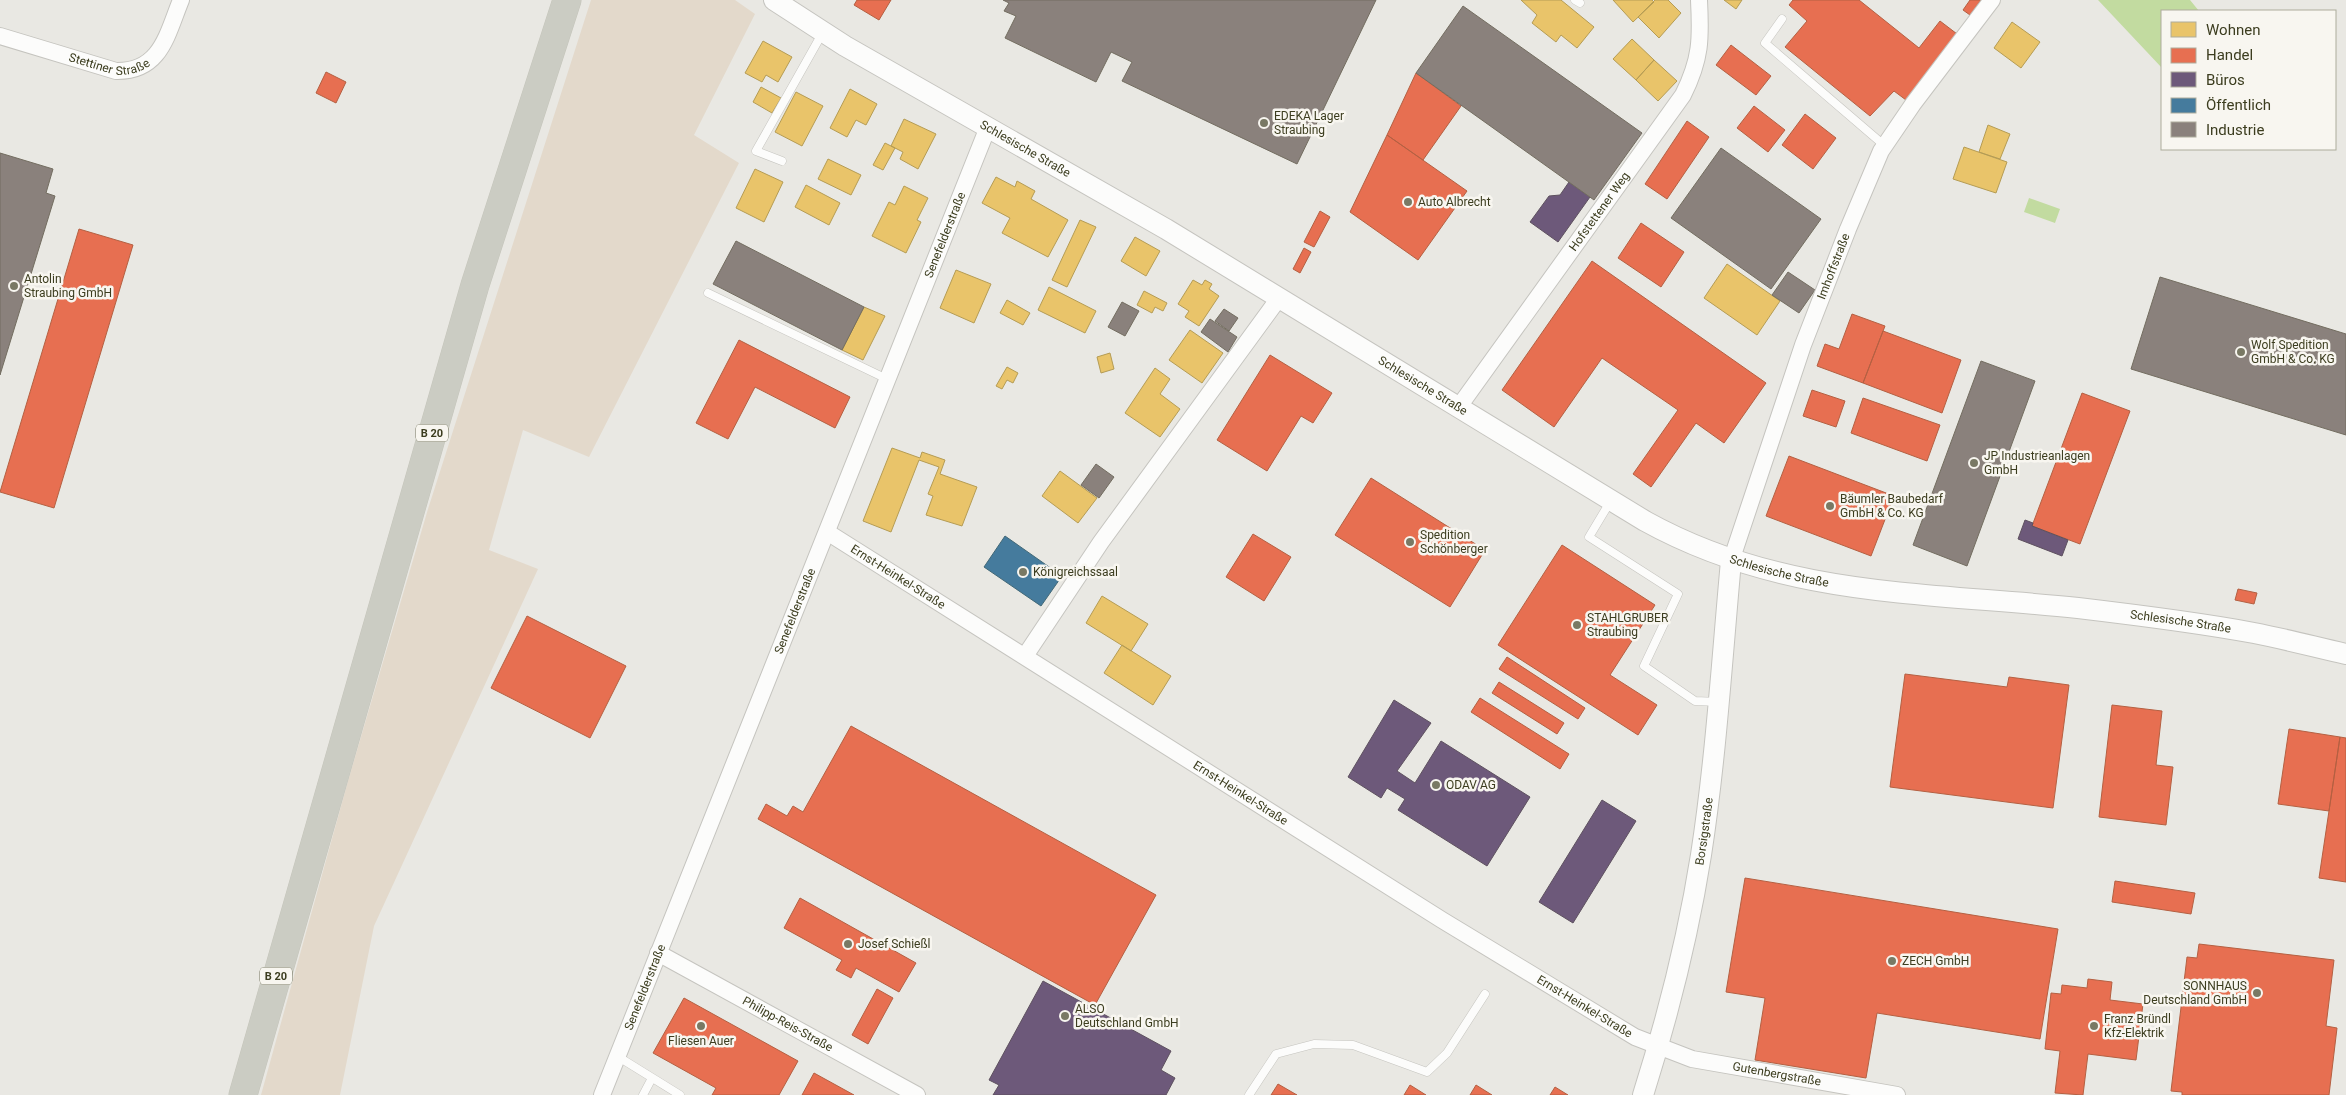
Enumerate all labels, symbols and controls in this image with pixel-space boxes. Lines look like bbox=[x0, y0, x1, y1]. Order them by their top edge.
legend bbox=[2161, 10, 2336, 150]
text: Wohnen bbox=[2206, 21, 2260, 39]
text: Handel bbox=[2206, 46, 2253, 64]
street label: Stettiner Straße bbox=[67, 50, 152, 78]
text: Büros bbox=[2206, 71, 2245, 89]
text: Öffentlich bbox=[2206, 96, 2271, 114]
place label: EDEKA Lager Straubing bbox=[1274, 109, 1344, 137]
street label: Schlesische Straße bbox=[977, 117, 1073, 180]
marker: EDEKA Lager Straubing bbox=[1258, 117, 1270, 129]
text: Industrie bbox=[2206, 121, 2264, 139]
street label: Hofstettener Weg bbox=[1566, 169, 1632, 254]
street label: Senefelderstraße bbox=[922, 190, 968, 280]
place label: Auto Albrecht bbox=[1418, 195, 1491, 209]
marker: Auto Albrecht bbox=[1402, 196, 1414, 208]
street label: Imhoffstraße bbox=[1814, 231, 1853, 301]
place label: Antolin Straubing GmbH bbox=[24, 272, 112, 300]
marker: Antolin Straubing GmbH bbox=[8, 280, 20, 292]
place label: Wolf Spedition GmbH & Co. KG bbox=[2251, 338, 2335, 366]
marker: Wolf Spedition GmbH & Co. KG bbox=[2235, 346, 2247, 358]
street label: Schlesische Straße bbox=[1376, 353, 1470, 418]
road number: B 20 bbox=[416, 424, 448, 442]
place label: JP Industrieanlagen GmbH bbox=[1984, 449, 2090, 477]
marker: JP Industrieanlagen GmbH bbox=[1968, 457, 1980, 469]
place label: Bäumler Baubedarf GmbH & Co. KG bbox=[1840, 492, 1944, 520]
marker: Bäumler Baubedarf GmbH & Co. KG bbox=[1824, 500, 1836, 512]
place label: Spedition Schönberger bbox=[1420, 528, 1488, 556]
marker: Spedition Schönberger bbox=[1404, 536, 1416, 548]
street label: Ernst-Heinkel-Straße bbox=[848, 542, 948, 612]
street label: Schlesische Straße bbox=[1728, 552, 1830, 590]
place label: Königreichssaal bbox=[1033, 565, 1118, 579]
street label: Senefelderstraße bbox=[772, 566, 818, 656]
marker: Königreichssaal bbox=[1017, 566, 1029, 578]
street label: Schlesische Straße bbox=[2129, 607, 2232, 636]
place label: STAHLGRUBER Straubing bbox=[1587, 611, 1669, 639]
marker: STAHLGRUBER Straubing bbox=[1571, 619, 1583, 631]
street label: Ernst-Heinkel-Straße bbox=[1191, 758, 1290, 828]
place label: ODAV AG bbox=[1446, 778, 1496, 792]
marker: ODAV AG bbox=[1430, 779, 1442, 791]
street label: Borsigstraße bbox=[1692, 797, 1716, 866]
place label: Josef Schießl bbox=[858, 937, 931, 951]
marker: Josef Schießl bbox=[842, 938, 854, 950]
street label: Senefelderstraße bbox=[622, 942, 668, 1032]
place label: ZECH GmbH bbox=[1902, 954, 1969, 968]
marker: ZECH GmbH bbox=[1886, 955, 1898, 967]
road number: B 20 bbox=[260, 968, 292, 984]
street label: Ernst-Heinkel-Straße bbox=[1534, 972, 1635, 1041]
place label: SONNHAUS Deutschland GmbH bbox=[2143, 979, 2247, 1007]
marker: SONNHAUS Deutschland GmbH bbox=[2251, 987, 2263, 999]
street label: Philipp-Reis-Straße bbox=[740, 994, 835, 1055]
place label: ALSO Deutschland GmbH bbox=[1075, 1002, 1179, 1030]
marker: ALSO Deutschland GmbH bbox=[1059, 1010, 1071, 1022]
place label: Franz Bründl Kfz-Elektrik bbox=[2104, 1012, 2171, 1040]
marker: Fliesen Auer bbox=[695, 1020, 707, 1032]
marker: Franz Bründl Kfz-Elektrik bbox=[2088, 1020, 2100, 1032]
place label: Fliesen Auer bbox=[668, 1034, 734, 1048]
street label: Gutenbergstraße bbox=[1731, 1059, 1822, 1089]

